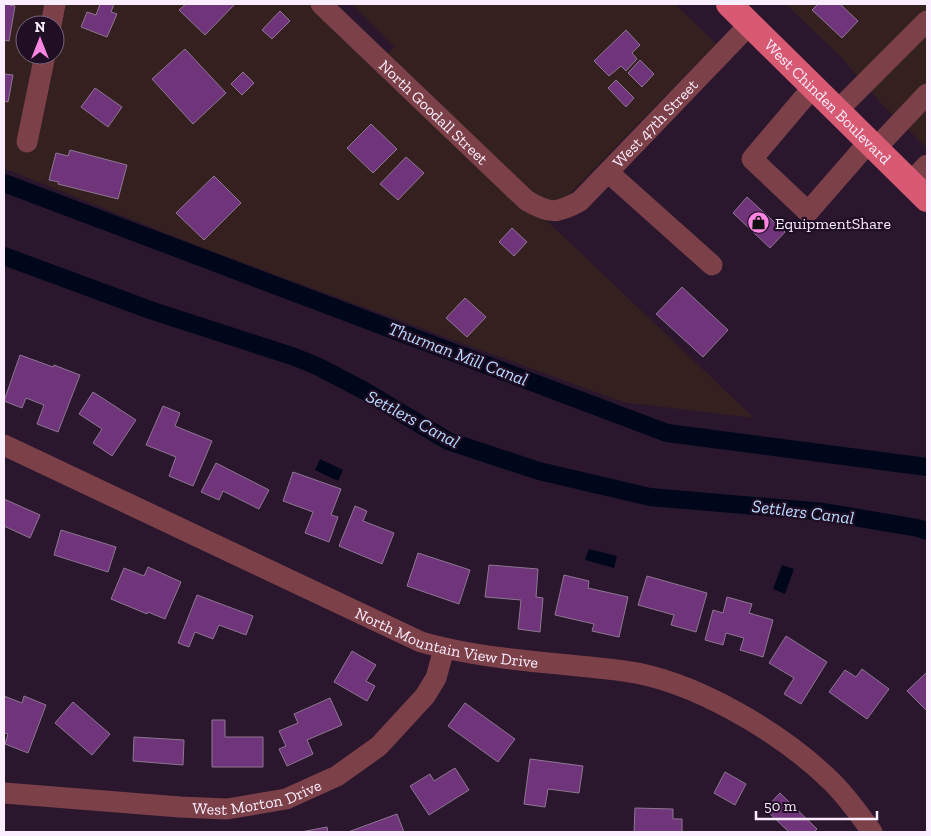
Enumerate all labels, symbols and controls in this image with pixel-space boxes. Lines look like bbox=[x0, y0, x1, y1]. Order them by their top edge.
north arrow bbox=[15, 15, 65, 65]
text: N bbox=[35, 19, 46, 36]
street label: West Chinden Boulevard bbox=[760, 35, 895, 169]
street label: North Goodall Street bbox=[375, 56, 492, 169]
street label: West 47th Street bbox=[609, 75, 702, 171]
shop icon: EquipmentShare bbox=[747, 211, 771, 235]
place label: EquipmentShare bbox=[775, 214, 891, 233]
water label: Thurman Mill Canal bbox=[385, 317, 531, 391]
water label: Settlers Canal bbox=[362, 385, 464, 453]
water label: Settlers Canal bbox=[751, 495, 855, 529]
street label: North Mountain View Drive bbox=[352, 603, 539, 672]
street label: West Morton Drive bbox=[192, 775, 324, 819]
scale bar bbox=[756, 788, 877, 820]
text: 50 m bbox=[764, 797, 797, 815]

